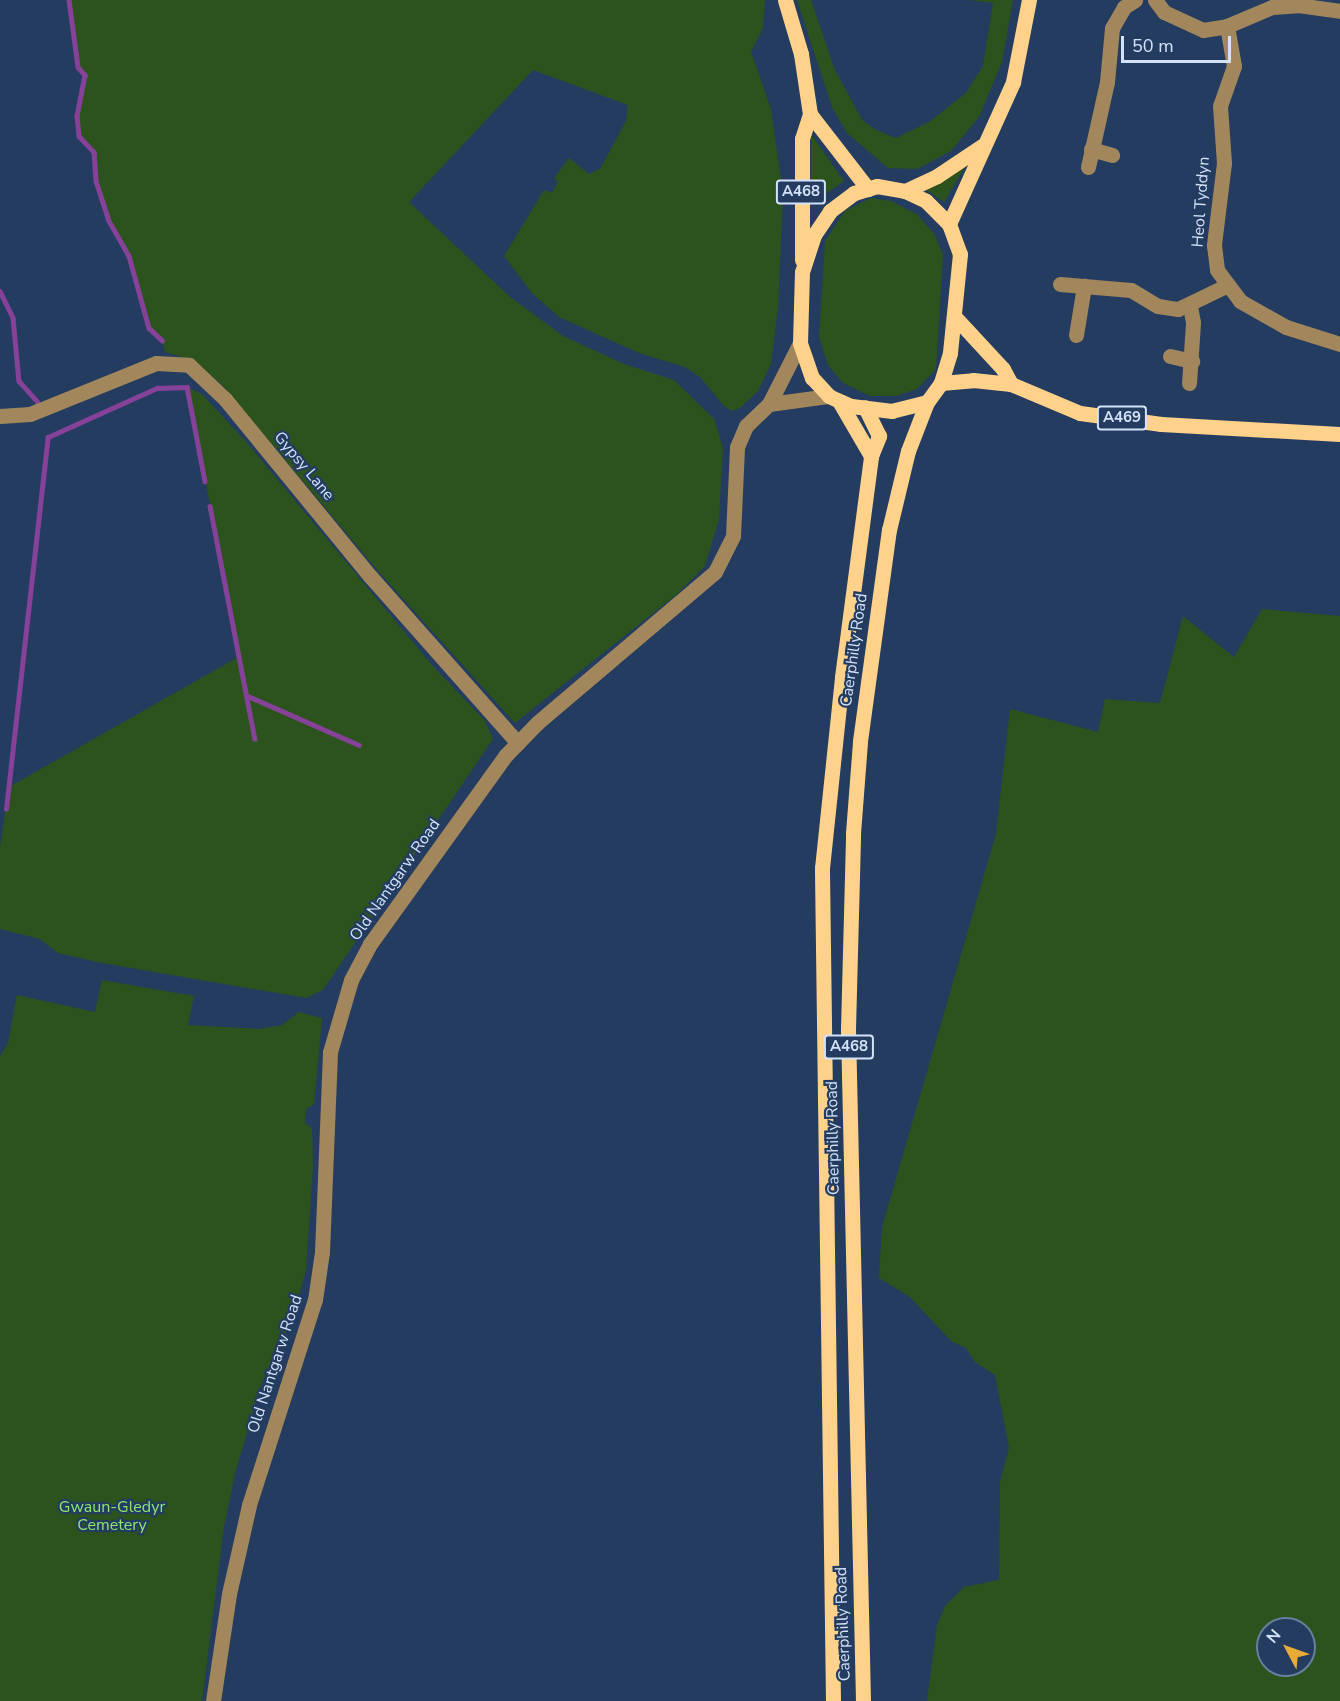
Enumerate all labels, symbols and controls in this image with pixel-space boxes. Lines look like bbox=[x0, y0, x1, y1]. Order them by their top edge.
scale bar bbox=[1124, 24, 1234, 62]
text: 50 m bbox=[1132, 34, 1174, 58]
street label: Heol Tyddyn bbox=[1188, 156, 1214, 248]
road number: A468 bbox=[776, 180, 826, 204]
road number: A469 bbox=[1096, 406, 1148, 430]
street label: Gypsy Lane bbox=[270, 428, 338, 504]
street label: Caerphilly Road bbox=[837, 592, 871, 708]
street label: Old Nantgarw Road bbox=[346, 815, 444, 945]
road number: A468 bbox=[824, 1035, 874, 1059]
street label: Caerphilly Road bbox=[822, 1081, 844, 1195]
street label: Old Nantgarw Road bbox=[244, 1292, 306, 1436]
park label: Gwaun-Gledyr Cemetery bbox=[59, 1497, 165, 1535]
street label: Caerphilly Road bbox=[831, 1567, 855, 1681]
north arrow bbox=[1256, 1617, 1316, 1677]
text: N bbox=[1262, 1625, 1286, 1648]

